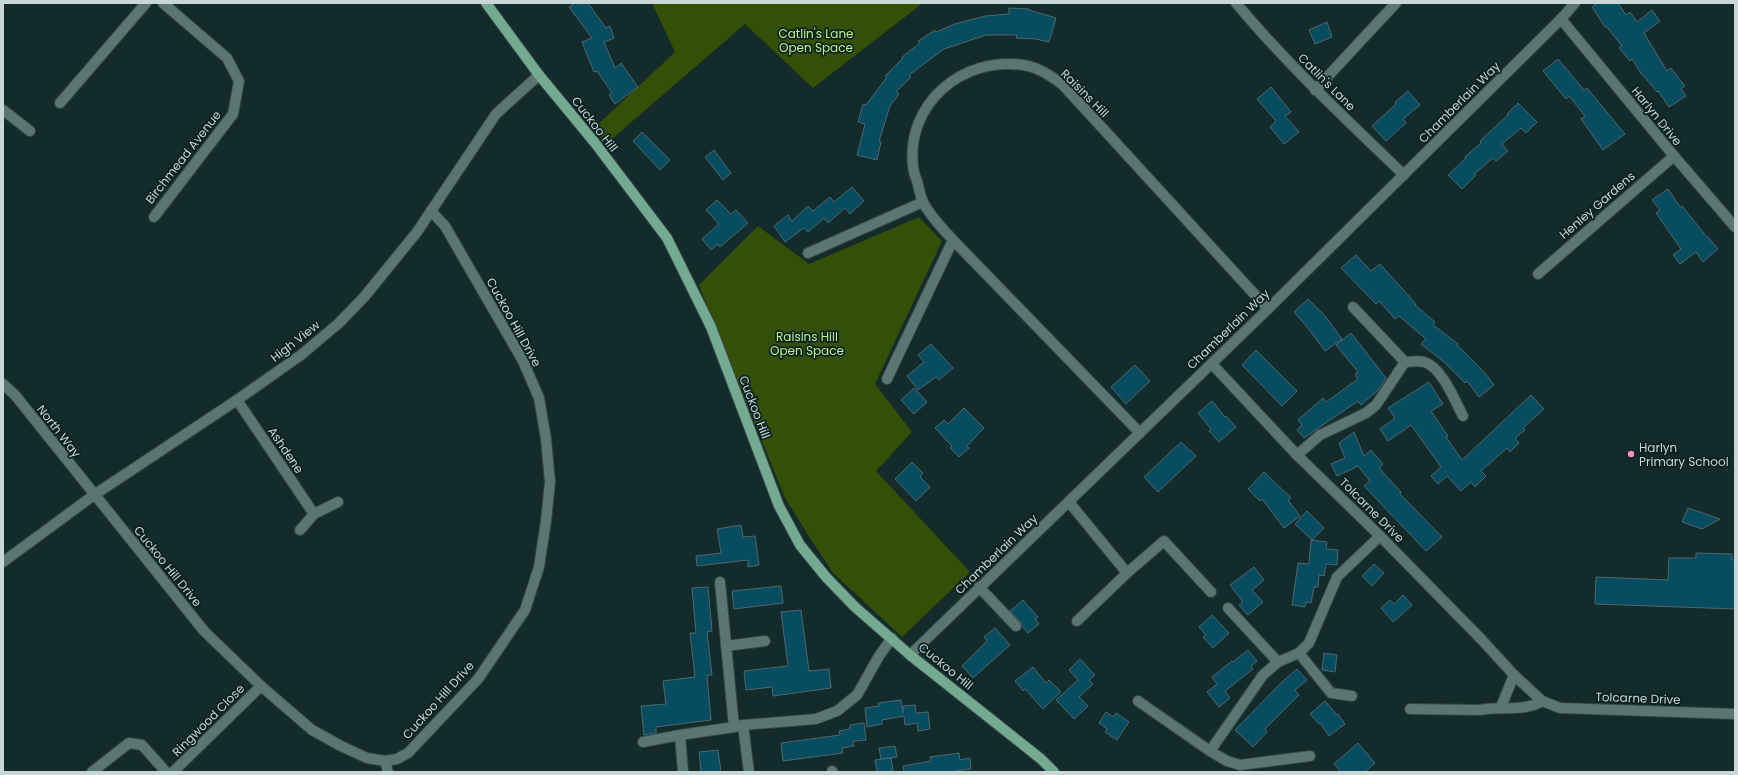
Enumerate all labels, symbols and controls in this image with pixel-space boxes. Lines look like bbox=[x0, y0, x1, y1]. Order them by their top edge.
park label: Catlin's Lane Open Space bbox=[778, 25, 854, 56]
street label: Catlin's Lane bbox=[1294, 49, 1360, 115]
street label: Chamberlain Way bbox=[1414, 57, 1504, 147]
street label: Raisins Hill bbox=[1057, 65, 1113, 121]
street label: Harlyn Drive bbox=[1628, 83, 1686, 149]
street label: Cuckoo Hill bbox=[568, 93, 622, 155]
street label: Birchmead Avenue bbox=[141, 107, 225, 207]
street label: Henley Gardens bbox=[1555, 167, 1639, 243]
street label: Cuckoo Hill Drive bbox=[482, 274, 546, 370]
street label: Chamberlain Way bbox=[1183, 285, 1273, 373]
street label: High View bbox=[267, 316, 323, 366]
park label: Raisins Hill Open Space bbox=[770, 328, 844, 359]
street label: Cuckoo Hill bbox=[735, 373, 775, 441]
street label: North Way bbox=[33, 401, 85, 461]
street label: Ashdene bbox=[264, 423, 308, 477]
place label: Harlyn Primary School bbox=[1639, 439, 1729, 470]
marker: Harlyn Primary School bbox=[1626, 449, 1636, 459]
street label: Tolcarne Drive bbox=[1336, 474, 1408, 546]
street label: Chamberlain Way bbox=[951, 510, 1041, 598]
street label: Cuckoo Hill Drive bbox=[130, 522, 206, 610]
street label: Cuckoo Hill bbox=[915, 639, 977, 693]
street label: Cuckoo Hill Drive bbox=[398, 657, 478, 743]
street label: Ringwood Close bbox=[168, 680, 248, 760]
street label: Tolcarne Drive bbox=[1595, 688, 1681, 708]

